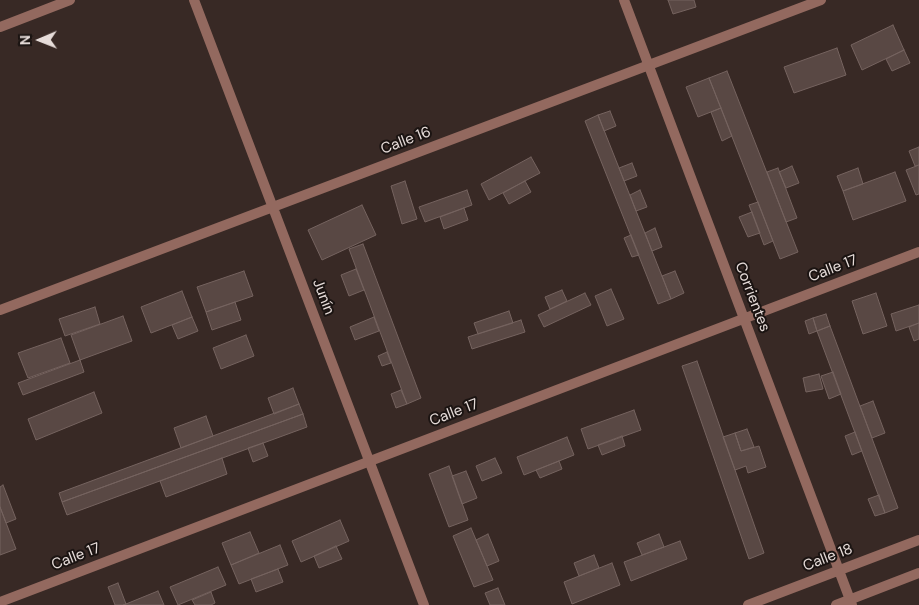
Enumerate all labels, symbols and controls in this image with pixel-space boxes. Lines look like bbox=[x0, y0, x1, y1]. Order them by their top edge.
north arrow bbox=[15, 15, 65, 65]
text: N bbox=[16, 35, 34, 46]
street label: Calle 16 bbox=[378, 123, 434, 159]
street label: Calle 17 bbox=[806, 251, 860, 287]
street label: Corrientes bbox=[730, 260, 774, 334]
street label: Junín bbox=[308, 277, 338, 317]
street label: Calle 17 bbox=[427, 395, 481, 431]
street label: Calle 17 bbox=[49, 539, 103, 575]
street label: Calle 18 bbox=[801, 540, 855, 576]

